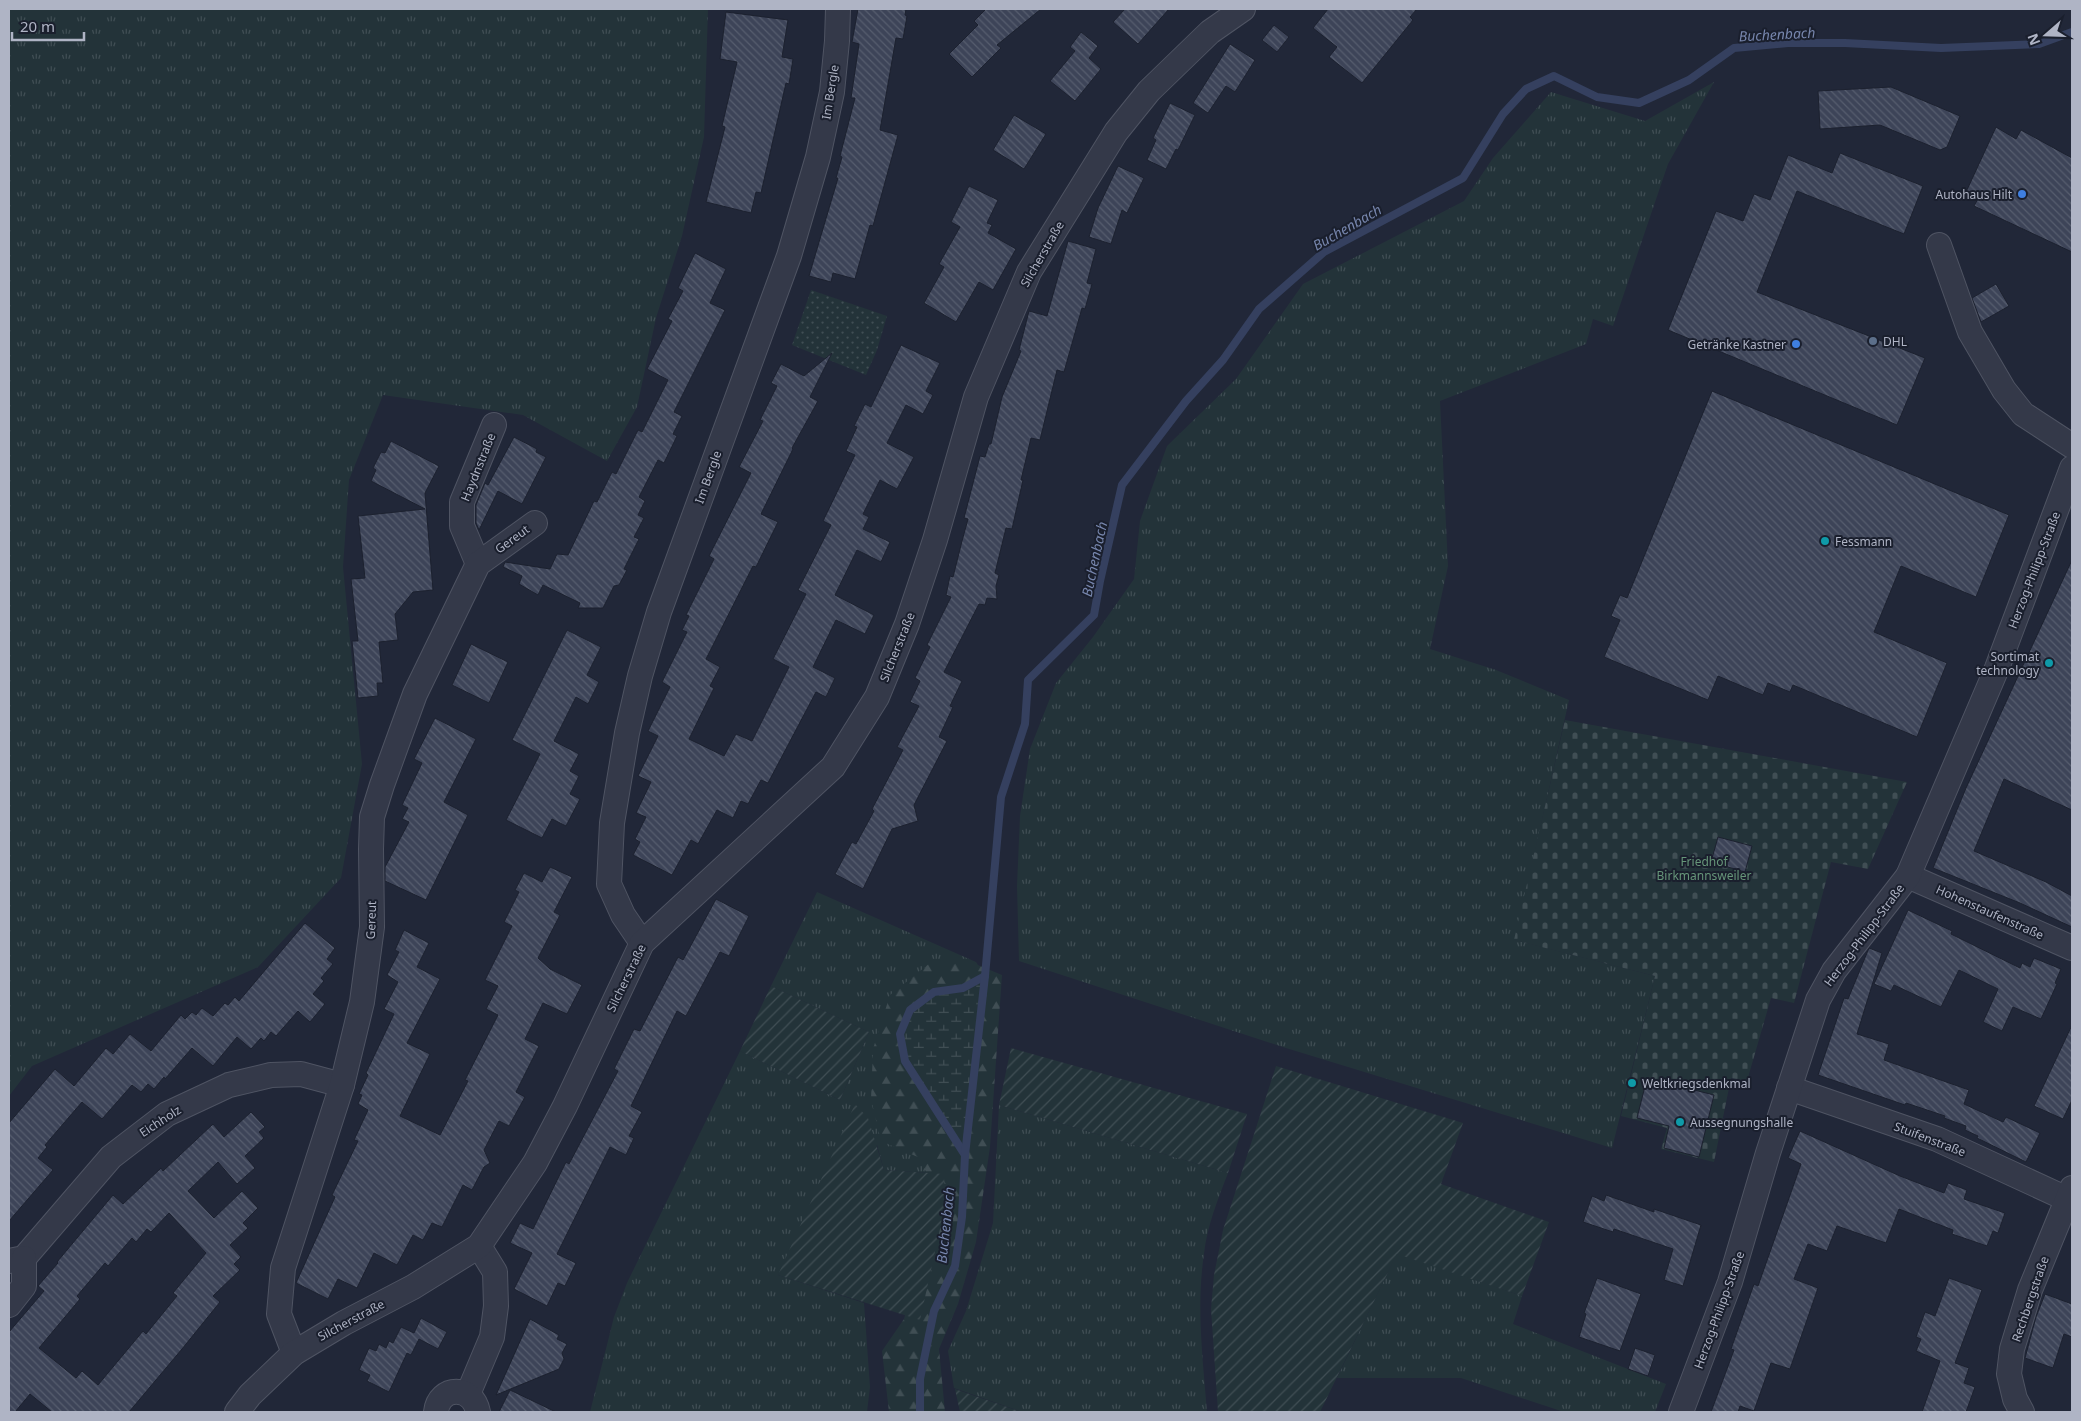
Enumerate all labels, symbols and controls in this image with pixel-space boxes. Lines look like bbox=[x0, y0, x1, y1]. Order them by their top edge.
scale bar bbox=[12, 10, 85, 42]
north arrow bbox=[2021, 10, 2071, 60]
text: 20 m bbox=[20, 16, 55, 36]
water label: Buchenbach bbox=[1738, 23, 1816, 45]
text: N bbox=[2022, 31, 2044, 48]
street label: Im Bergle bbox=[817, 63, 843, 121]
place label: Autohaus Hilt bbox=[1935, 186, 2013, 203]
marker: Autohaus Hilt bbox=[2016, 188, 2028, 200]
water label: Buchenbach bbox=[1309, 200, 1385, 254]
street label: Silcherstraße bbox=[1016, 218, 1068, 290]
place label: DHL bbox=[1883, 333, 1907, 350]
marker: DHL bbox=[1867, 335, 1879, 347]
place label: Getränke Kastner bbox=[1688, 336, 1786, 353]
marker: Getränke Kastner bbox=[1790, 338, 1802, 350]
street label: Haydnstraße bbox=[457, 430, 500, 504]
street label: Im Bergle bbox=[691, 448, 725, 506]
street label: Herzog-Philipp-Straße bbox=[2004, 509, 2064, 631]
street label: Gereut bbox=[491, 520, 533, 557]
water label: Buchenbach bbox=[1077, 520, 1111, 598]
place label: Fessmann bbox=[1835, 533, 1892, 550]
marker: Fessmann bbox=[1819, 535, 1831, 547]
street label: Silcherstraße bbox=[875, 610, 919, 684]
place label: Sortimat technology bbox=[1976, 648, 2040, 679]
marker: Sortimat technology bbox=[2043, 657, 2055, 669]
park label: Friedhof Birkmannsweiler bbox=[1657, 853, 1751, 884]
street label: Herzog-Philipp-Straße bbox=[1820, 880, 1908, 990]
street label: Hohenstaufenstraße bbox=[1933, 881, 2047, 943]
street label: Gereut bbox=[362, 900, 380, 940]
street label: Silcherstraße bbox=[602, 941, 650, 1015]
place label: Weltkriegsdenkmal bbox=[1642, 1075, 1751, 1092]
marker: Weltkriegsdenkmal bbox=[1626, 1077, 1638, 1089]
street label: Eichholz bbox=[136, 1101, 184, 1141]
place label: Aussegnungshalle bbox=[1690, 1114, 1793, 1131]
marker: Aussegnungshalle bbox=[1674, 1116, 1686, 1128]
street label: Stuifenstraße bbox=[1892, 1118, 1969, 1161]
water label: Buchenbach bbox=[932, 1186, 958, 1264]
street label: Herzog-Philipp-Straße bbox=[1690, 1249, 1748, 1371]
street label: Rechbergstraße bbox=[2007, 1254, 2053, 1344]
street label: Silcherstraße bbox=[315, 1295, 388, 1345]

